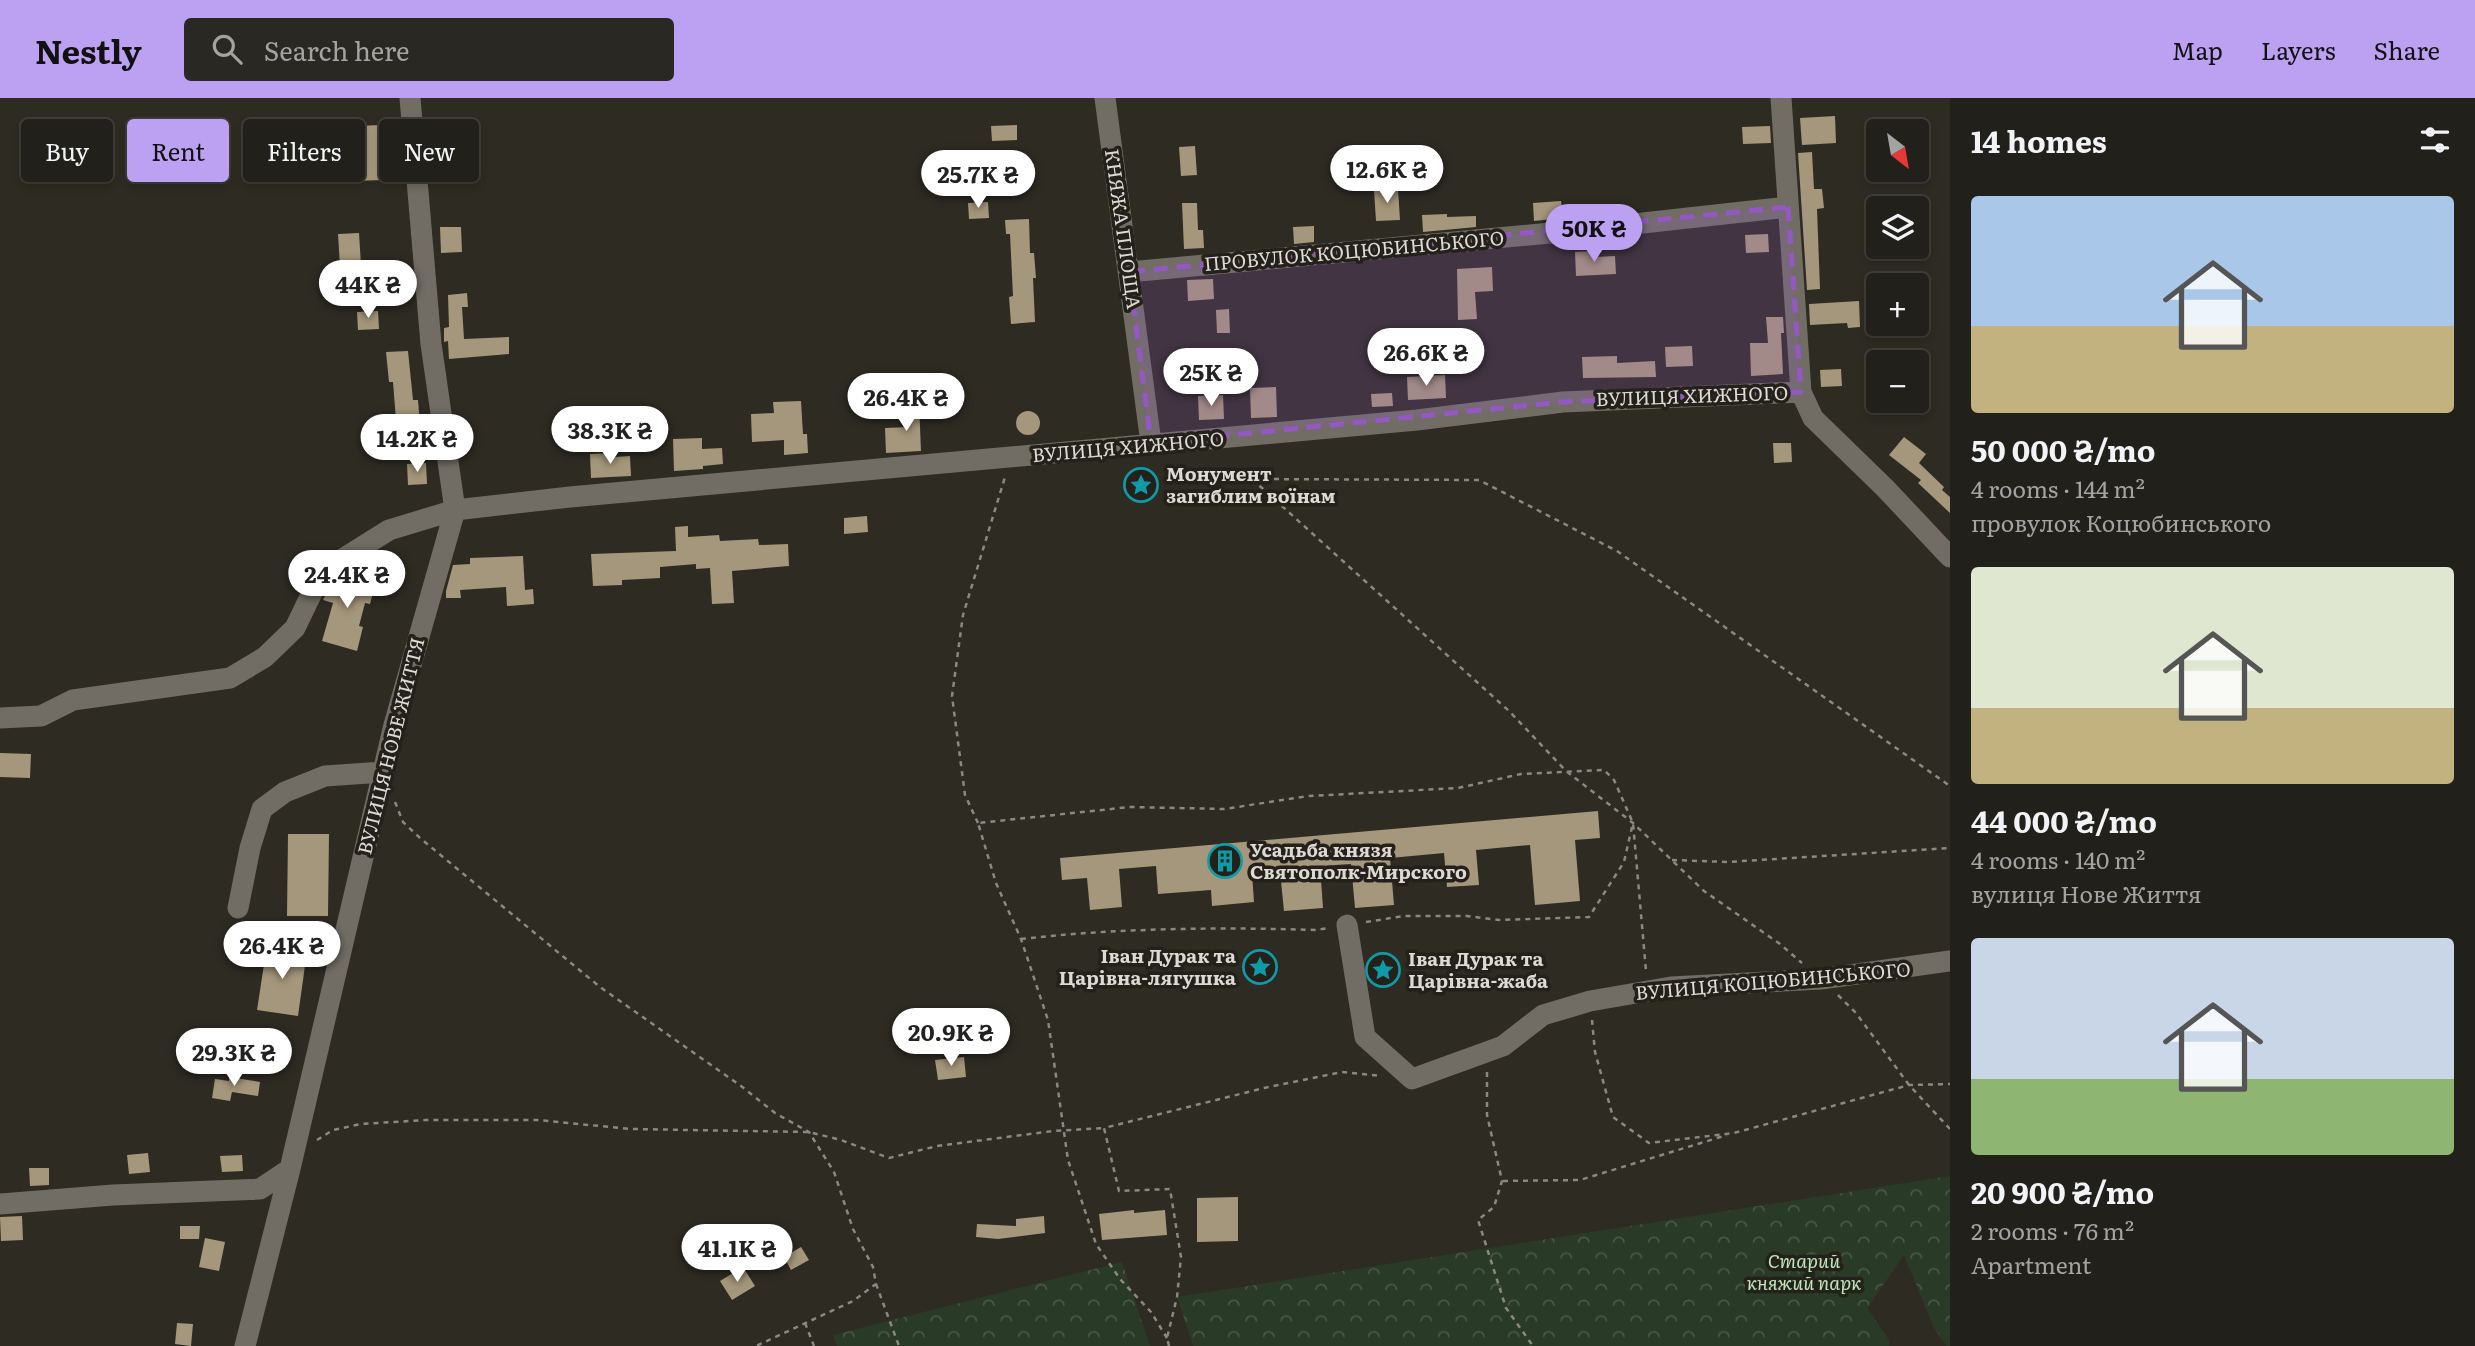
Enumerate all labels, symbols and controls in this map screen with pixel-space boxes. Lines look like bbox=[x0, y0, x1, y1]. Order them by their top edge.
search box bbox=[184, 18, 674, 81]
text: Nestly bbox=[35, 25, 142, 74]
icon: search bbox=[208, 30, 246, 68]
text: Search here bbox=[264, 30, 410, 69]
text: Map bbox=[2172, 32, 2223, 67]
text: Layers bbox=[2261, 32, 2335, 67]
text: Share bbox=[2373, 32, 2440, 67]
text: 14 homes bbox=[1971, 118, 2107, 162]
chip: Buy bbox=[21, 119, 113, 182]
chip: Rent bbox=[127, 119, 229, 182]
chip: Filters bbox=[243, 119, 365, 182]
chip: New bbox=[379, 119, 479, 182]
north arrow bbox=[1866, 119, 1928, 182]
map controls bbox=[1866, 119, 1929, 413]
icon: filters bbox=[2416, 121, 2454, 159]
pin: 12.6K ₴ bbox=[1322, 146, 1452, 205]
street label: КНЯЖА ПЛОЩА bbox=[1099, 147, 1149, 311]
pin: 25.7K ₴ bbox=[913, 150, 1043, 210]
text: 12.6K ₴ bbox=[1346, 151, 1428, 185]
text: 25.7K ₴ bbox=[937, 156, 1019, 190]
button: layers bbox=[1866, 196, 1929, 259]
pin: 50K ₴ bbox=[1545, 204, 1643, 264]
text: 50K ₴ bbox=[1561, 210, 1627, 244]
street label: ПРОВУЛОК КОЦЮБИНСЬКОГО bbox=[1203, 223, 1505, 277]
icon: home bbox=[2150, 242, 2276, 368]
pin: 44K ₴ bbox=[319, 260, 417, 320]
text: 44K ₴ bbox=[335, 266, 401, 300]
button: + bbox=[1866, 273, 1929, 336]
pin: 26.6K ₴ bbox=[1361, 328, 1491, 388]
text: 26.6K ₴ bbox=[1383, 334, 1469, 368]
pin: 25K ₴ bbox=[1162, 348, 1260, 408]
button: − bbox=[1866, 350, 1929, 413]
text: 25K ₴ bbox=[1179, 354, 1243, 388]
pin: 26.4K ₴ bbox=[841, 374, 971, 433]
street label: ВУЛИЦЯ ХИЖНОГО bbox=[1595, 378, 1789, 412]
text: 26.4K ₴ bbox=[864, 379, 949, 413]
pin: 38.3K ₴ bbox=[545, 406, 675, 466]
text: 38.3K ₴ bbox=[567, 412, 653, 446]
pin: 14.2K ₴ bbox=[352, 414, 482, 474]
text: 14.2K ₴ bbox=[377, 420, 457, 454]
street label: ВУЛИЦЯ ХИЖНОГО bbox=[1031, 424, 1225, 468]
text: 50 000 ₴/mo bbox=[1971, 427, 2156, 471]
place label: Монумент загиблим воїнам bbox=[1166, 459, 1336, 509]
place icon: Монумент загиблим воїнам bbox=[1122, 466, 1160, 504]
text: 4 rooms · 144 m² bbox=[1971, 471, 2145, 505]
text: провулок Коцюбинського bbox=[1971, 505, 2271, 539]
pin: 24.4K ₴ bbox=[282, 550, 412, 610]
text: 24.4K ₴ bbox=[304, 556, 390, 590]
icon: home bbox=[2150, 613, 2276, 739]
street label: ВУЛИЦЯ НОВЕ ЖИТТЯ bbox=[349, 634, 431, 857]
text: 44 000 ₴/mo bbox=[1971, 798, 2157, 842]
place label: Усадьба князя Святополк-Мирского bbox=[1250, 835, 1467, 885]
building icon: Усадьба князя Святополк-Мирского bbox=[1206, 842, 1244, 880]
text: 4 rooms · 140 m² bbox=[1971, 842, 2145, 876]
text: вулиця Нове Життя bbox=[1971, 876, 2202, 910]
pin: 26.4K ₴ bbox=[217, 922, 347, 981]
text: 26.4K ₴ bbox=[240, 927, 325, 961]
place label: Іван Дурак та Царівна-лягушка bbox=[1059, 941, 1236, 991]
place label: Іван Дурак та Царівна-жаба bbox=[1408, 944, 1548, 994]
place icon: Іван Дурак та Царівна-лягушка bbox=[1241, 948, 1279, 986]
place icon: Іван Дурак та Царівна-жаба bbox=[1364, 951, 1402, 989]
street label: ВУЛИЦЯ КОЦЮБИНСЬКОГО bbox=[1634, 954, 1912, 1006]
icon: home bbox=[2150, 984, 2276, 1110]
pin: 20.9K ₴ bbox=[886, 1009, 1016, 1068]
text: 20.9K ₴ bbox=[908, 1014, 994, 1048]
pin: 29.3K ₴ bbox=[169, 1028, 299, 1088]
text: 29.3K ₴ bbox=[192, 1034, 276, 1068]
text: 20 900 ₴/mo bbox=[1971, 1169, 2154, 1213]
text: 2 rooms · 76 m² bbox=[1971, 1213, 2134, 1247]
pin: 41.1K ₴ bbox=[672, 1224, 802, 1284]
text: 41.1K ₴ bbox=[698, 1230, 776, 1264]
park label: Старий княжий парк bbox=[1747, 1246, 1862, 1296]
text: Apartment bbox=[1971, 1247, 2091, 1281]

